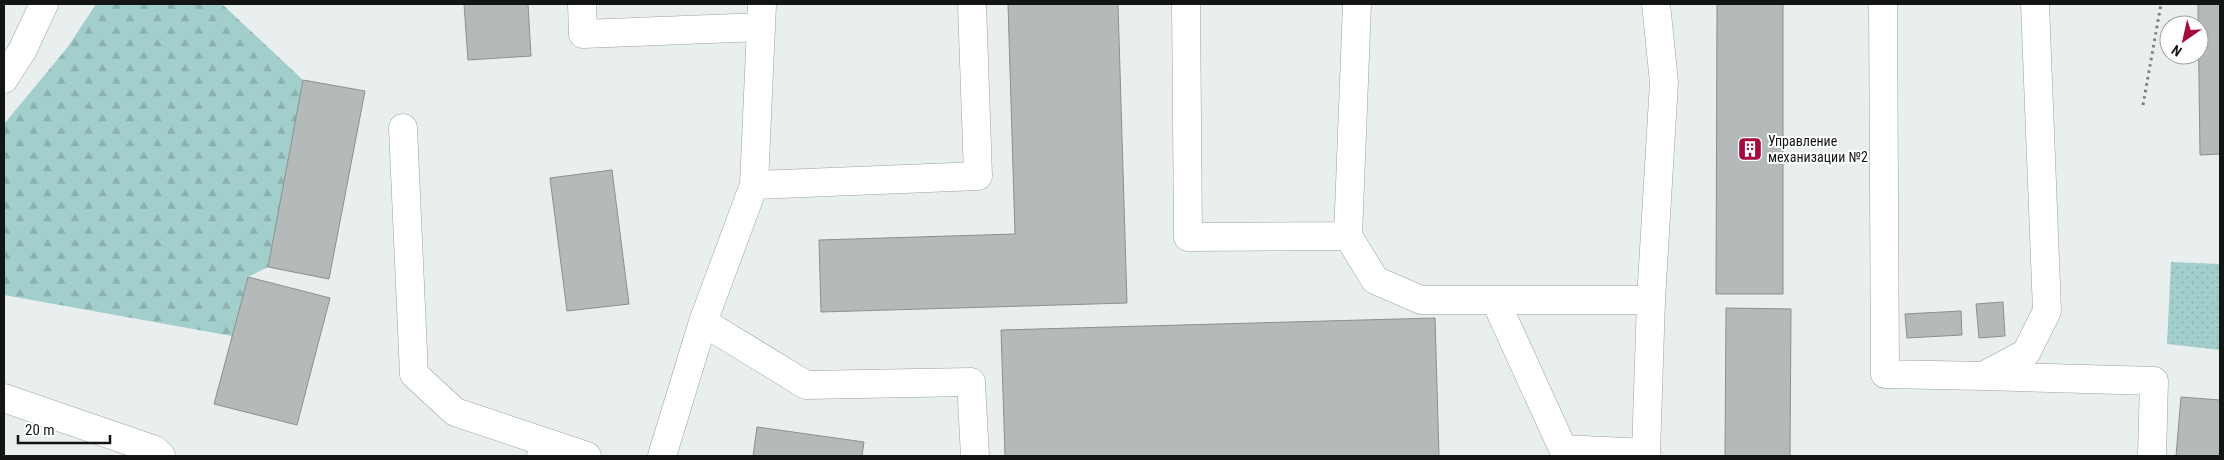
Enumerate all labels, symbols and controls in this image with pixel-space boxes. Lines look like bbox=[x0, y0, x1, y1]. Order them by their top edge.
north arrow bbox=[2159, 15, 2209, 65]
text: N bbox=[2169, 42, 2185, 60]
place label: Управление механизации №2 bbox=[1768, 133, 1868, 165]
building icon: Управление механизации №2 bbox=[1737, 136, 1763, 162]
scale bar bbox=[18, 412, 110, 444]
text: 20 m bbox=[25, 421, 55, 439]

